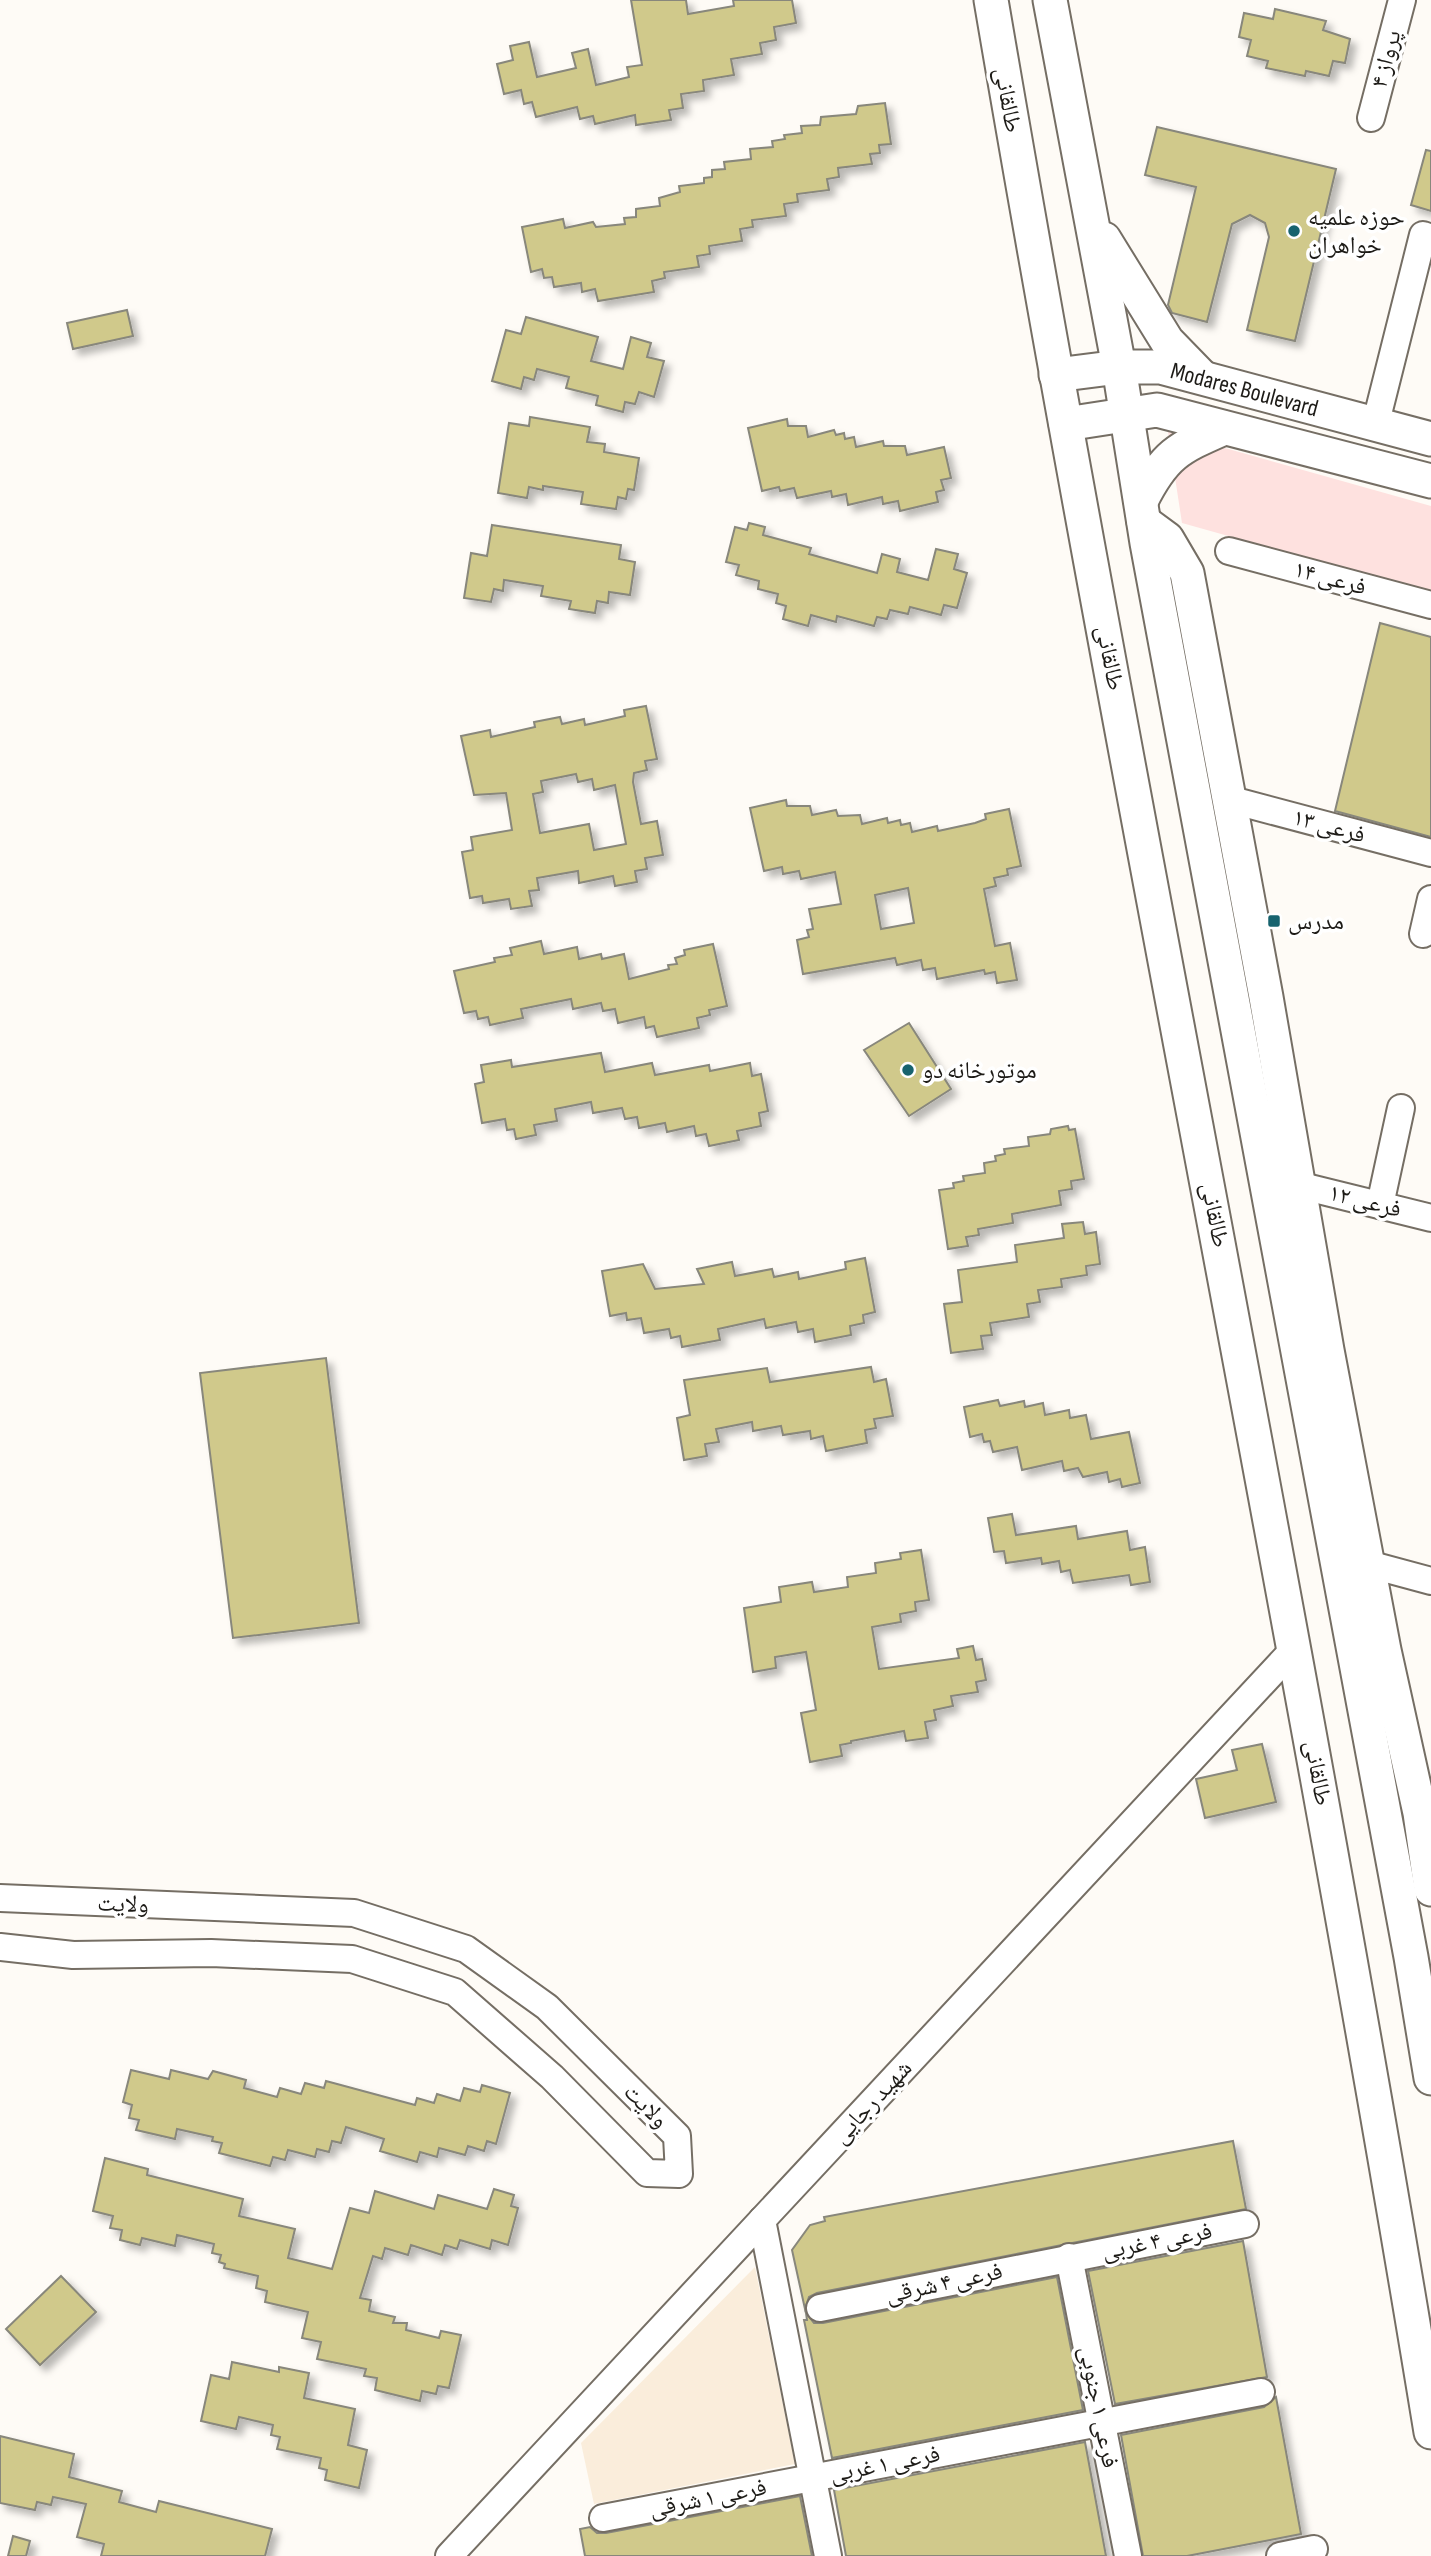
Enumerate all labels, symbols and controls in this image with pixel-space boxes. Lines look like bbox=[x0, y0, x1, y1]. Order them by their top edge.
street label: پرواز ۴ bbox=[1364, 27, 1408, 91]
street label: طالقانی bbox=[988, 65, 1028, 135]
place label: حوزه علمیه خواهران bbox=[1308, 203, 1405, 260]
marker: حوزه علمیه خواهران bbox=[1286, 223, 1302, 239]
street label: Modares Boulevard bbox=[1168, 356, 1322, 423]
street label: فرعی ۱۴ bbox=[1291, 554, 1369, 602]
street label: طالقانی bbox=[1090, 623, 1130, 693]
street label: فرعی ۱۳ bbox=[1290, 802, 1368, 850]
place label: مدرس bbox=[1288, 907, 1344, 936]
marker: مدرس bbox=[1266, 913, 1282, 929]
place label: موتورخانه دو bbox=[922, 1056, 1037, 1085]
marker: موتورخانه دو bbox=[900, 1062, 916, 1078]
street label: فرعی ۱۲ bbox=[1326, 1178, 1404, 1224]
street label: طالقانی bbox=[1195, 1180, 1235, 1250]
street label: طالقانی bbox=[1298, 1738, 1338, 1808]
street label: ولایت bbox=[97, 1889, 149, 1919]
street label: شهید رجایی bbox=[826, 2054, 918, 2150]
street label: ولایت bbox=[618, 2078, 674, 2134]
street label: فرعی ۴ غربی bbox=[1099, 2216, 1215, 2266]
street label: فرعی ۴ شرقی bbox=[883, 2256, 1005, 2310]
street label: فرعی ۱ جنوبی bbox=[1073, 2344, 1125, 2470]
street label: فرعی ۱ غربی bbox=[827, 2439, 943, 2489]
street label: فرعی ۱ شرقی bbox=[647, 2472, 769, 2524]

